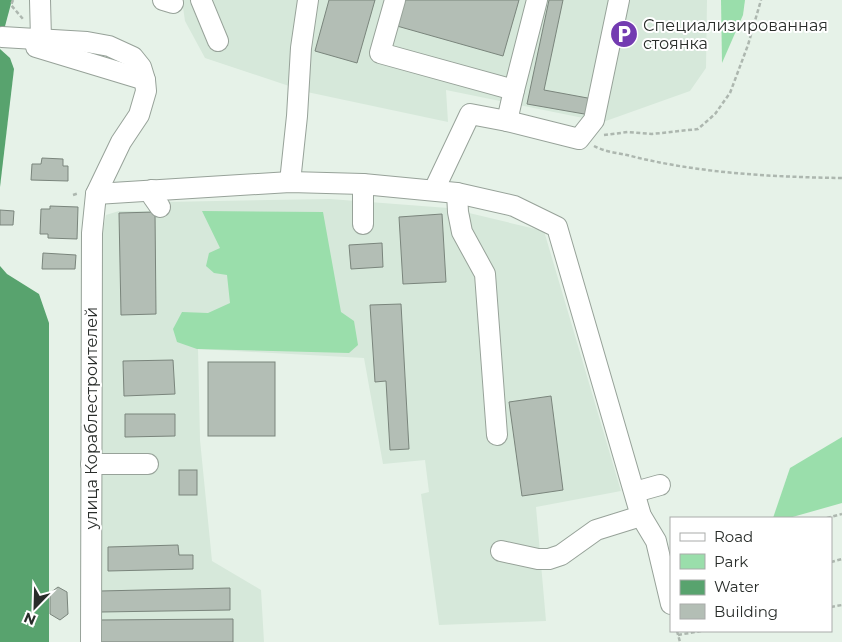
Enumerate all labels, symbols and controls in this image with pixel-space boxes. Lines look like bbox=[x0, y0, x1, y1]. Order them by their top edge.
place label: Специализированная стоянка bbox=[643, 16, 828, 53]
parking icon: Специализированная стоянка bbox=[609, 19, 639, 49]
street label: улица Кораблестроителей bbox=[82, 307, 101, 530]
legend bbox=[670, 517, 832, 632]
text: Road bbox=[714, 527, 753, 546]
text: Park bbox=[714, 552, 748, 571]
text: Water bbox=[714, 577, 760, 596]
north arrow bbox=[10, 582, 60, 632]
text: Building bbox=[714, 602, 778, 621]
text: N bbox=[21, 608, 39, 629]

